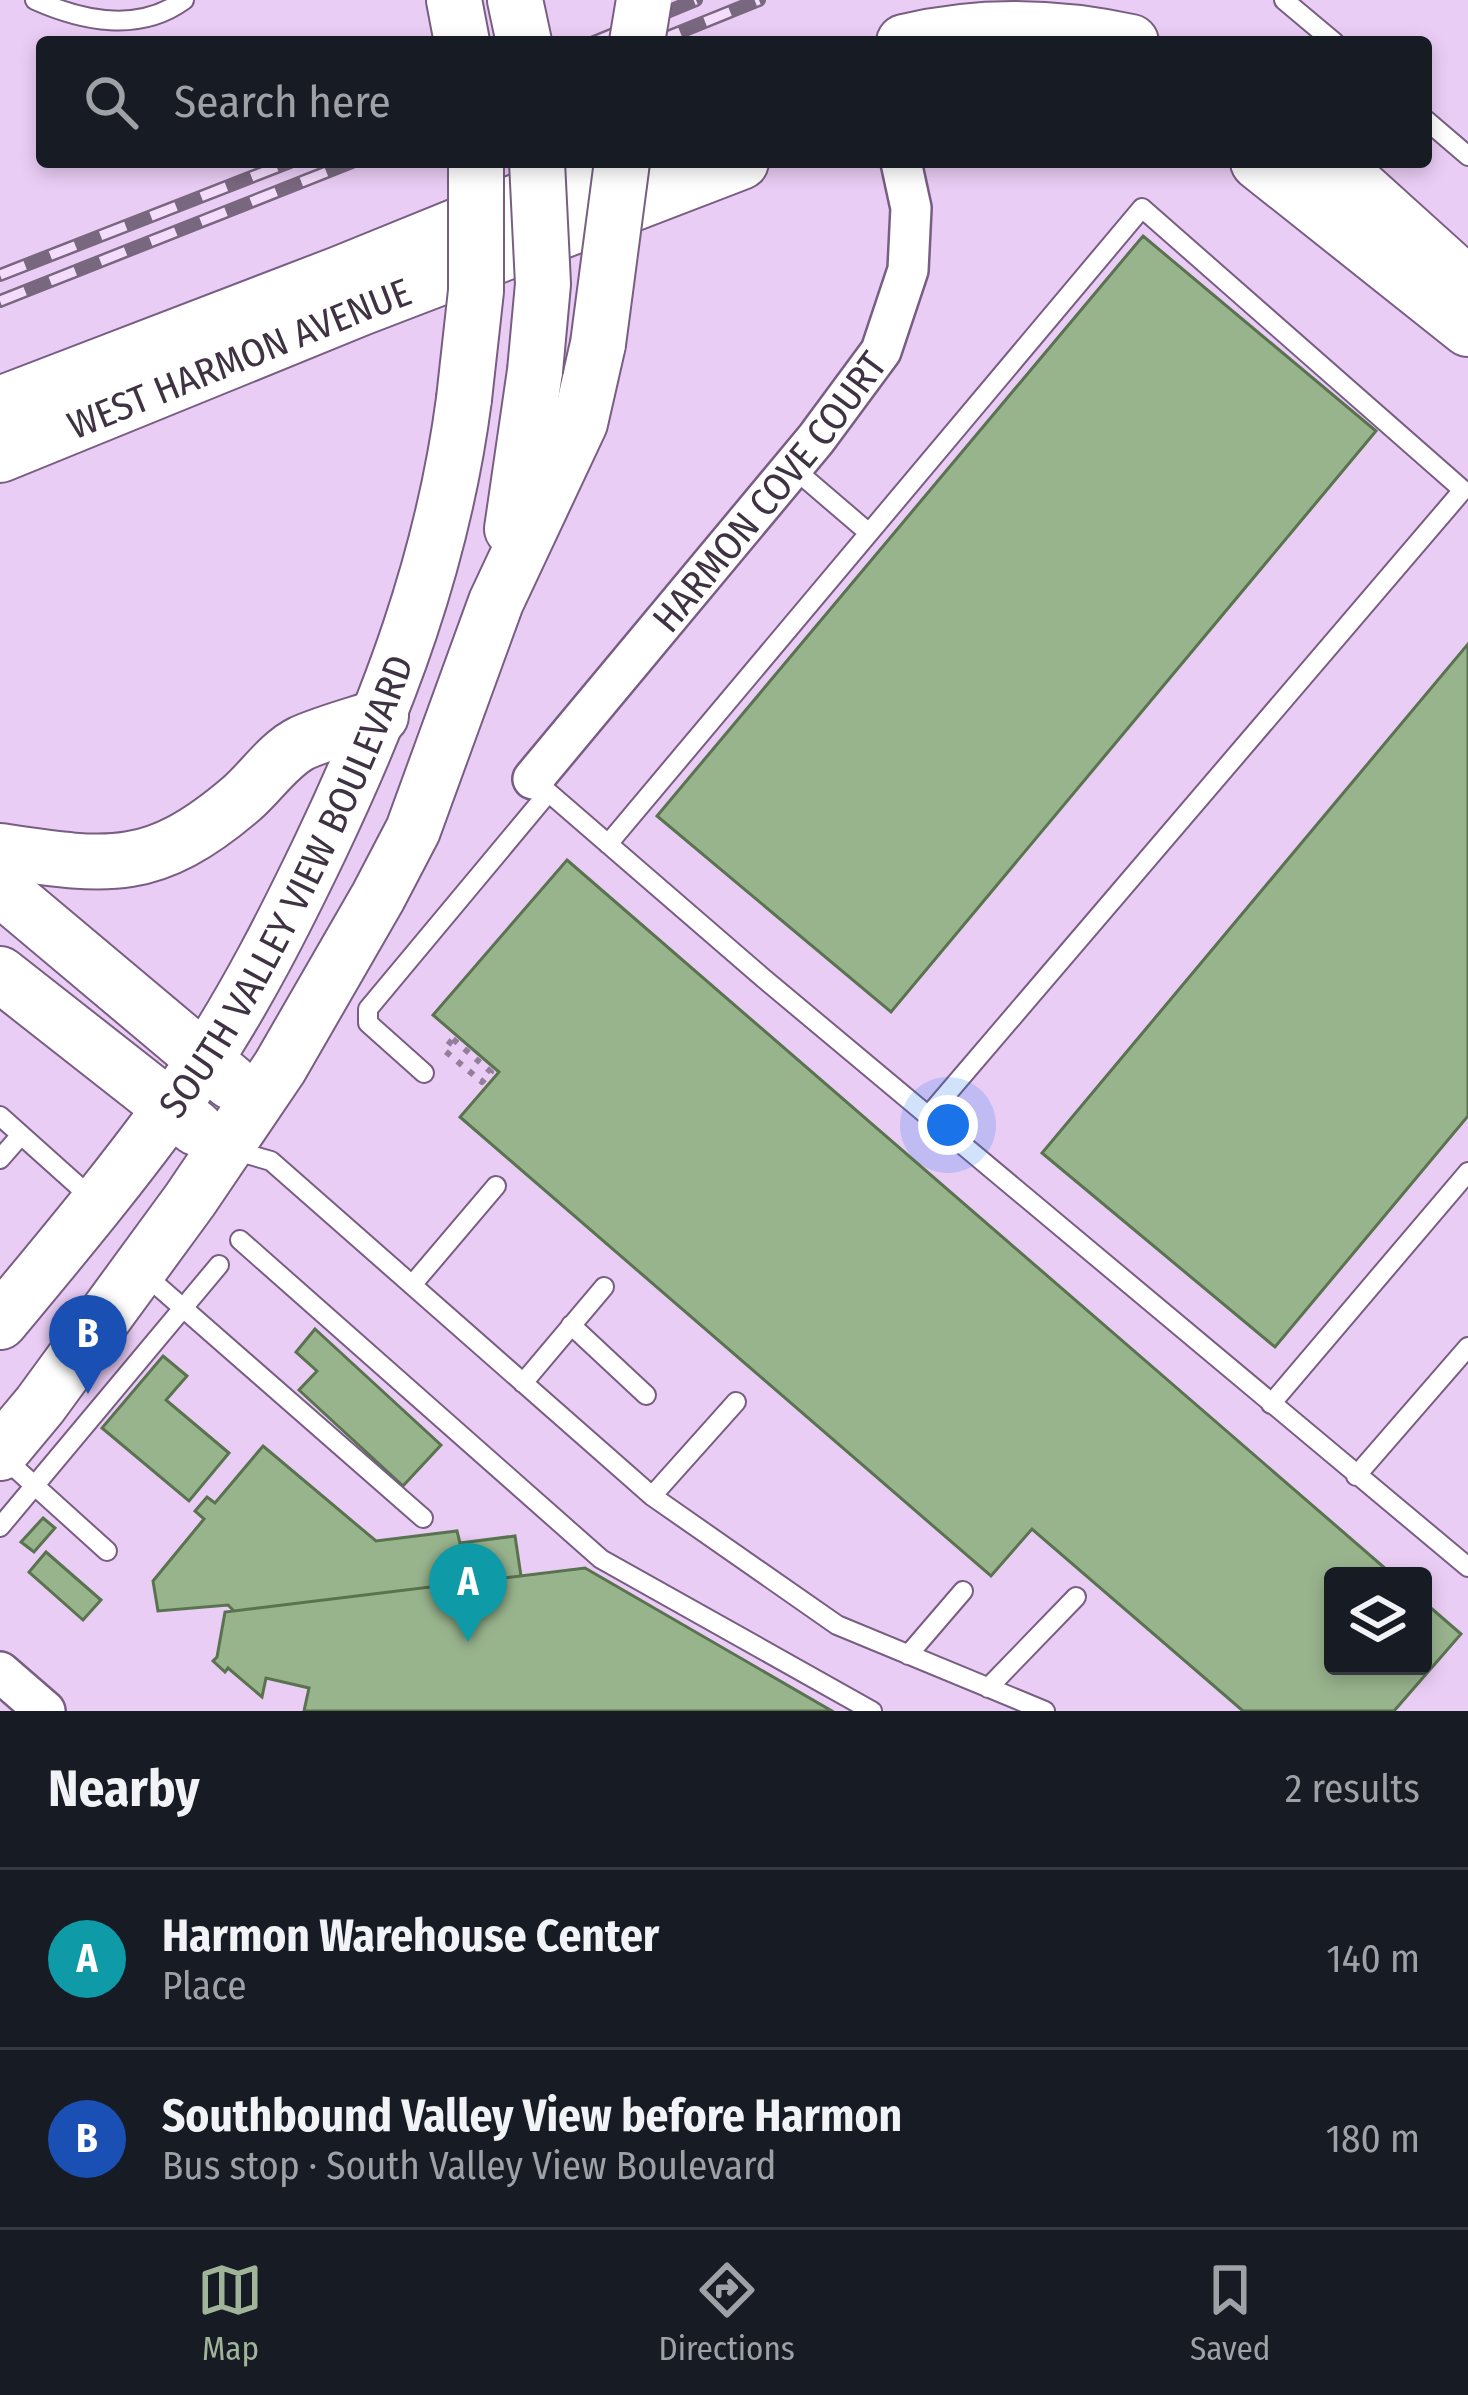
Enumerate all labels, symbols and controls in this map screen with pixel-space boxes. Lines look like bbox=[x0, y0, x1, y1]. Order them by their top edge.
search box bbox=[36, 36, 1432, 168]
icon: search bbox=[78, 69, 144, 135]
text: Search here bbox=[174, 75, 391, 129]
street label: WEST HARMON AVENUE bbox=[61, 269, 417, 449]
street label: HARMON COVE COURT bbox=[643, 343, 896, 641]
street label: SOUTH VALLEY VIEW BOULEVARD bbox=[150, 649, 423, 1127]
your location bbox=[918, 1095, 978, 1155]
pin: B bbox=[49, 1295, 127, 1394]
pin: A bbox=[429, 1543, 507, 1642]
map controls bbox=[1324, 1567, 1432, 1675]
button: layers bbox=[1324, 1567, 1432, 1675]
text: Nearby bbox=[48, 1758, 200, 1820]
text: 2 results bbox=[1285, 1766, 1420, 1812]
text: Harmon Warehouse Center bbox=[162, 1909, 659, 1963]
text: A bbox=[76, 1936, 98, 1982]
text: 140 m bbox=[1326, 1936, 1420, 1982]
text: Place bbox=[162, 1963, 246, 2009]
text: Southbound Valley View before Harmon bbox=[162, 2089, 902, 2143]
text: B bbox=[76, 2116, 98, 2162]
text: 180 m bbox=[1326, 2116, 1420, 2162]
text: Bus stop · South Valley View Boulevard bbox=[162, 2143, 777, 2189]
tab: Map bbox=[197, 2257, 263, 2369]
tab: Directions bbox=[658, 2257, 795, 2369]
tab: Saved bbox=[1190, 2257, 1270, 2369]

